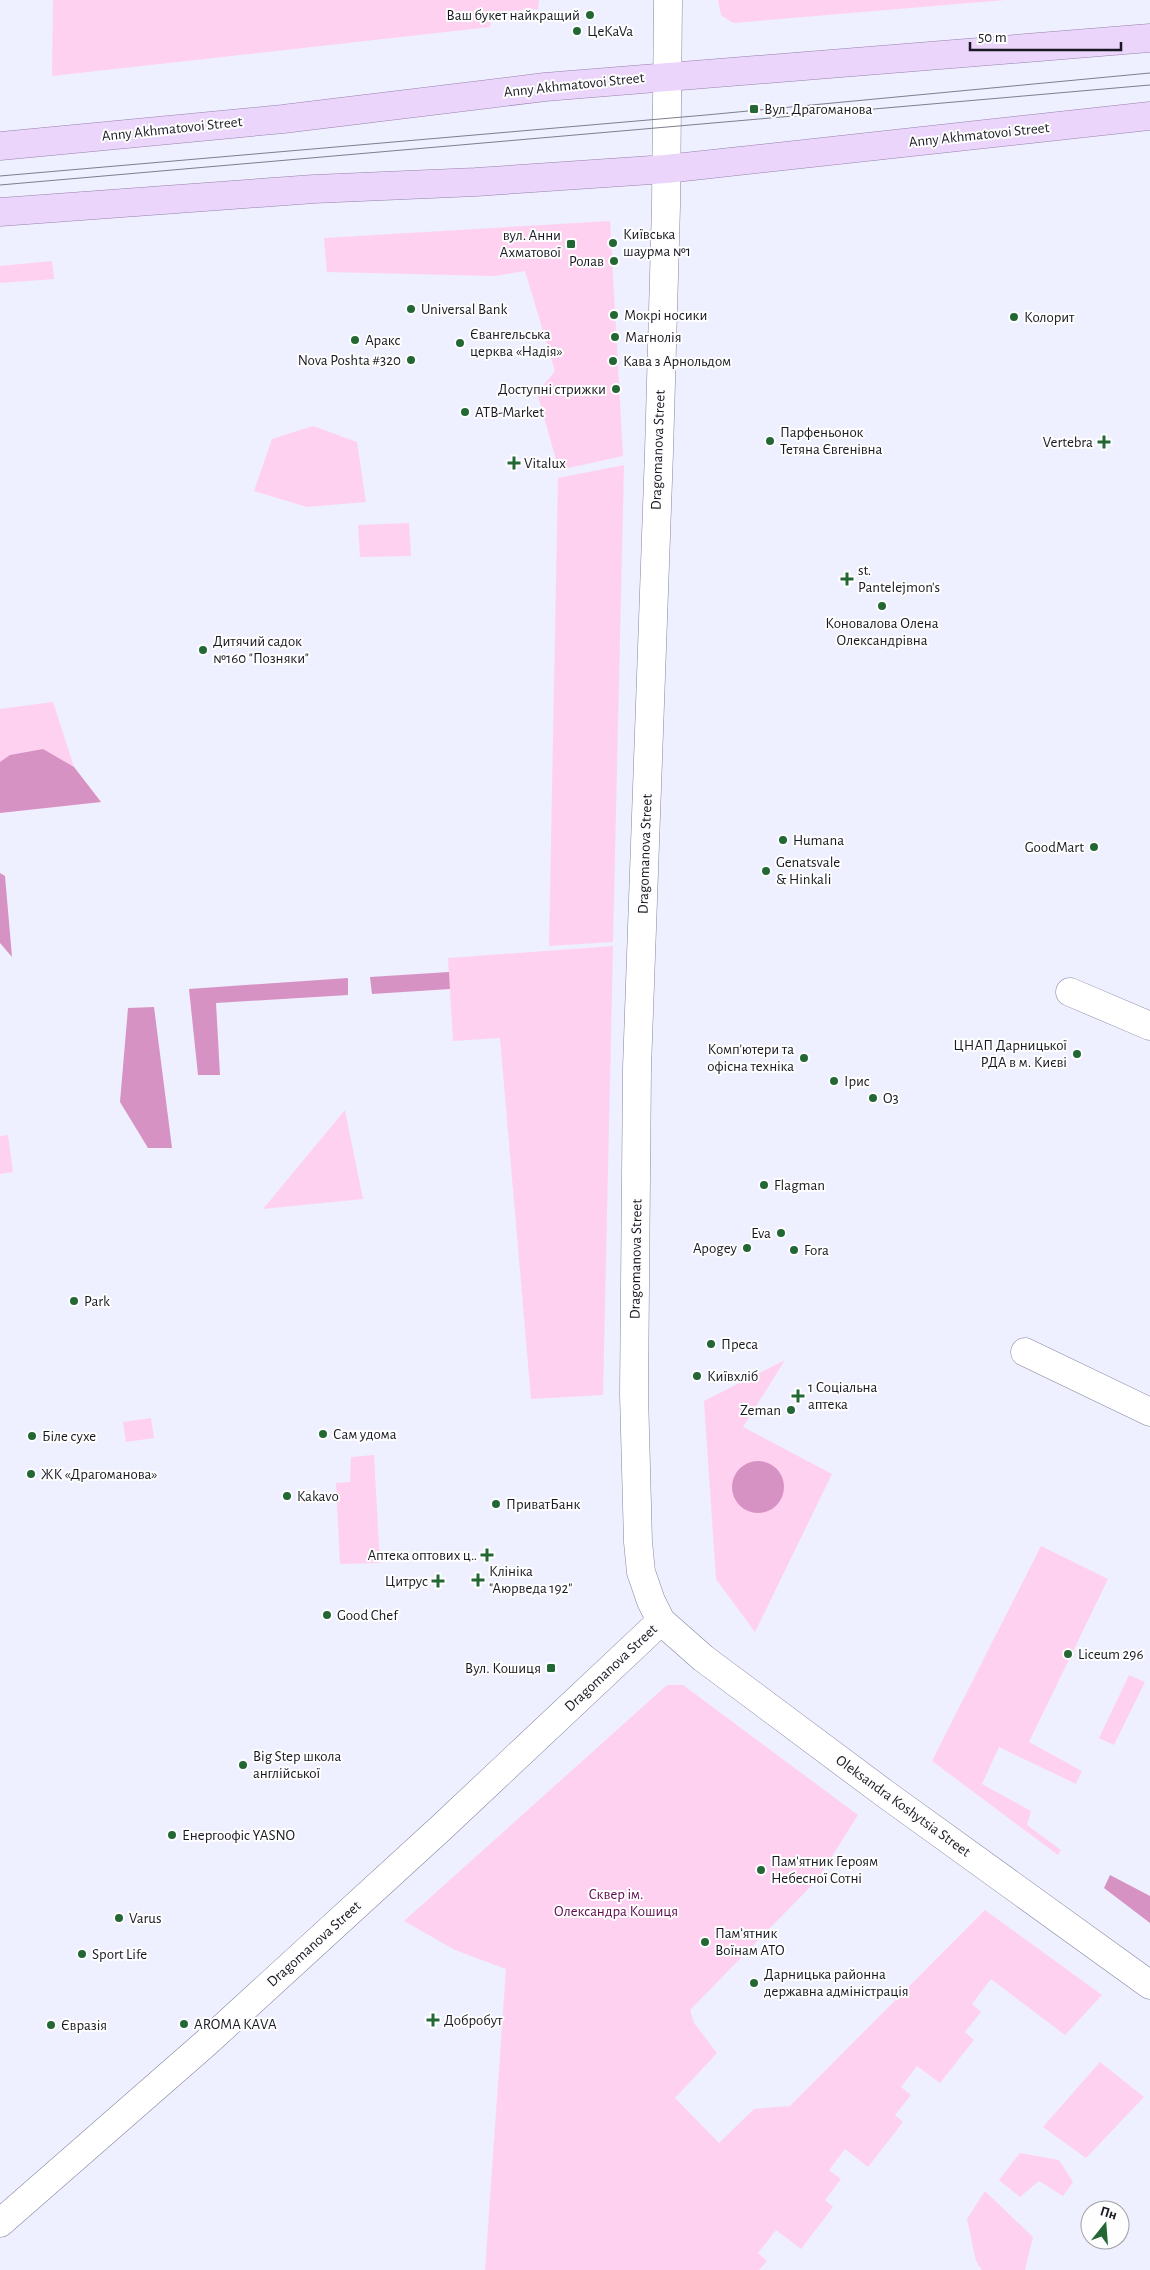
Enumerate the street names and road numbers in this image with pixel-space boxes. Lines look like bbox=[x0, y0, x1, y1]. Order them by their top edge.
street label: Anny Akhmatovoi Street bbox=[503, 70, 645, 100]
street label: Anny Akhmatovoi Street bbox=[101, 114, 243, 144]
street label: Anny Akhmatovoi Street bbox=[908, 120, 1050, 150]
street label: Dragomanova Street bbox=[648, 389, 668, 510]
street label: Dragomanova Street bbox=[635, 793, 655, 914]
street label: Dragomanova Street bbox=[627, 1199, 645, 1319]
street label: Dragomanova Street bbox=[562, 1621, 660, 1715]
street label: Oleksandra Koshytsia Street bbox=[833, 1752, 973, 1860]
street label: Dragomanova Street bbox=[264, 1898, 364, 1990]

